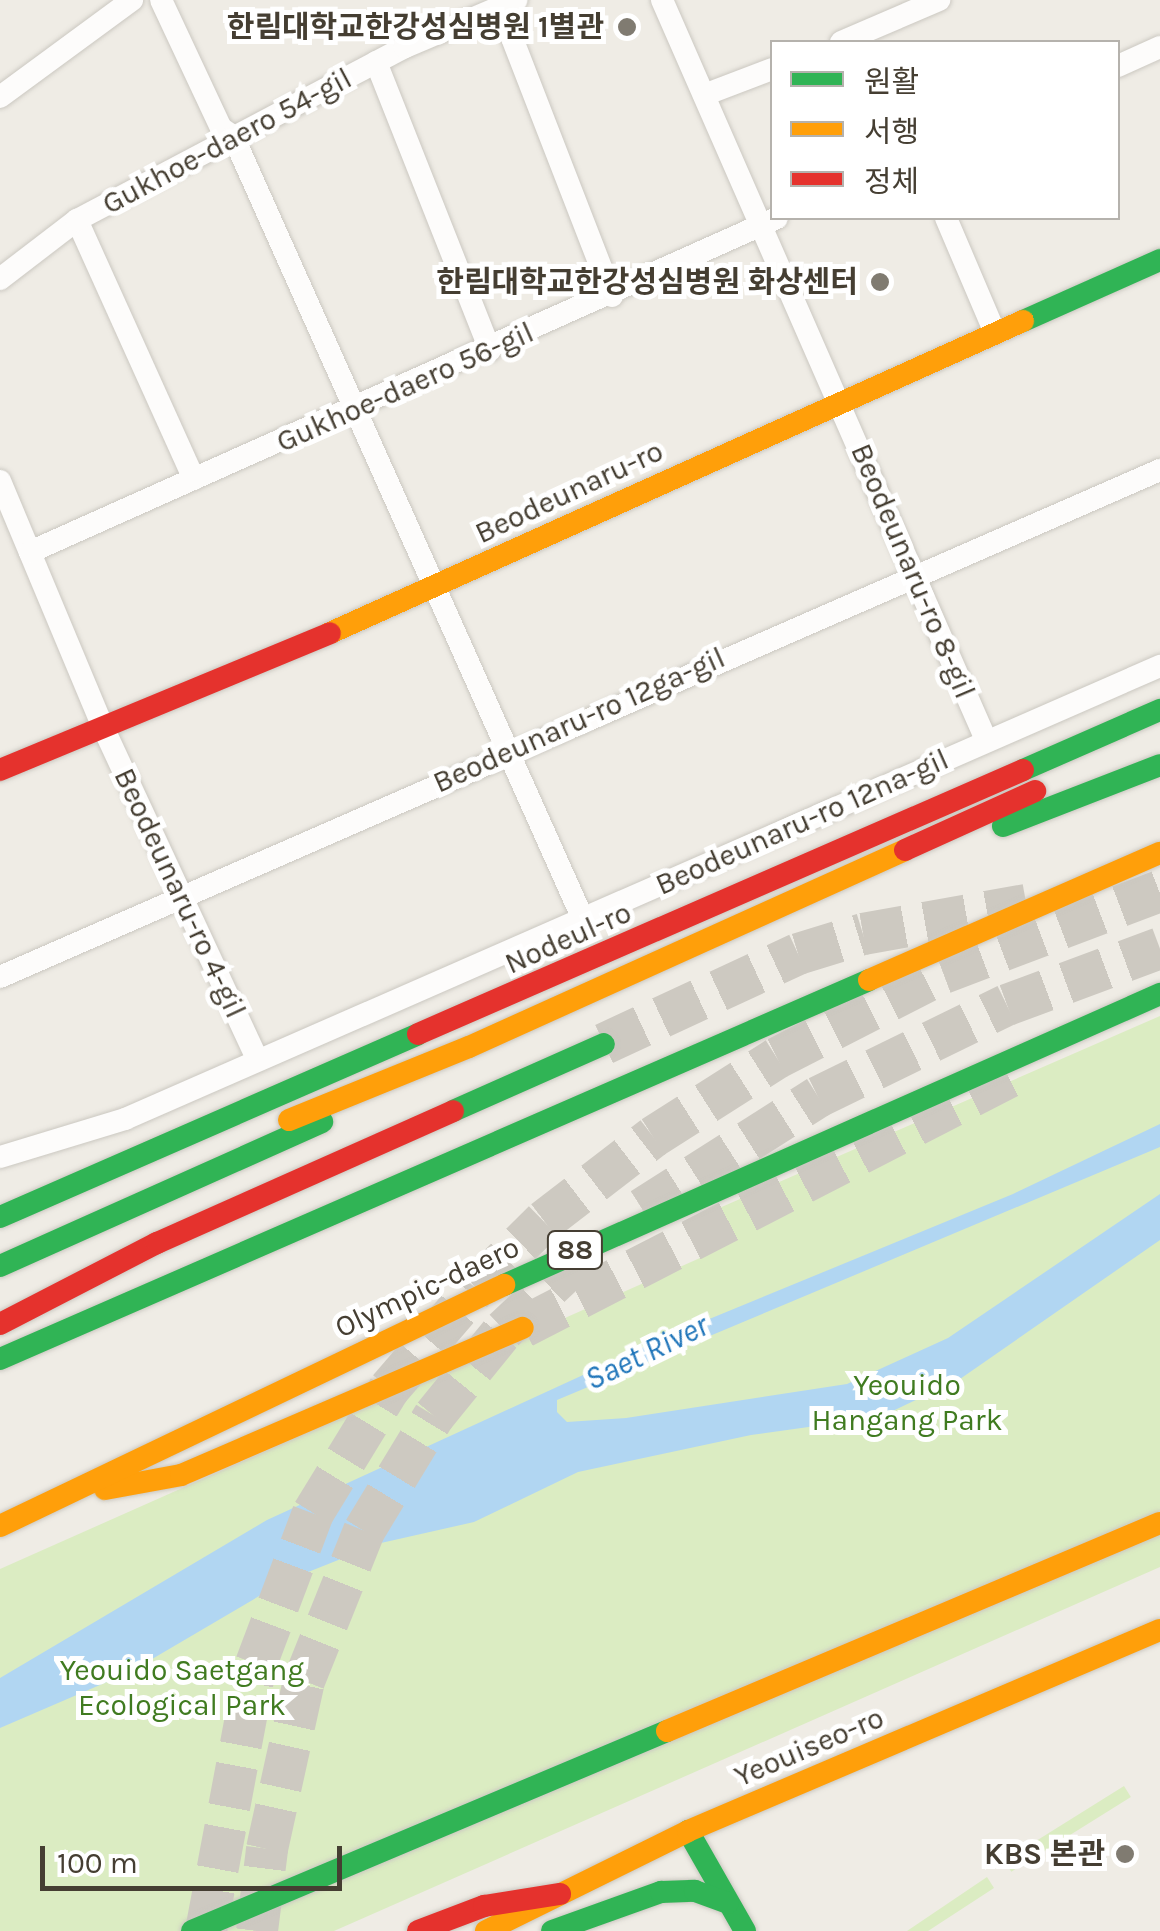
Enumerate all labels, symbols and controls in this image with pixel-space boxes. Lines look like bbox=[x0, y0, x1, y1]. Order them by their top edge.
place label: 한림대학교한강성심병원 1별관 bbox=[227, 9, 604, 45]
marker: 한림대학교한강성심병원 1별관 bbox=[614, 14, 640, 40]
legend bbox=[770, 40, 1120, 220]
street label: Gukhoe-daero 54-gil bbox=[96, 60, 358, 222]
text: 원활 bbox=[864, 64, 919, 100]
text: 서행 bbox=[864, 114, 919, 150]
text: 정체 bbox=[864, 164, 919, 200]
place label: 한림대학교한강성심병원 화상센터 bbox=[436, 264, 858, 300]
marker: 한림대학교한강성심병원 화상센터 bbox=[867, 269, 893, 295]
street label: Gukhoe-daero 56-gil bbox=[271, 314, 539, 460]
street label: Beodeunaru-ro bbox=[469, 433, 669, 551]
street label: Beodeunaru-ro 8-gil bbox=[843, 438, 983, 704]
street label: Beodeunaru-ro 12ga-gil bbox=[427, 639, 731, 801]
street label: Beodeunaru-ro 12na-gil bbox=[650, 741, 954, 903]
street label: Beodeunaru-ro 4-gil bbox=[106, 762, 254, 1024]
street label: Nodeul-ro bbox=[499, 894, 637, 982]
road number: 88 bbox=[545, 1227, 605, 1273]
street label: Olympic-daero bbox=[329, 1229, 525, 1345]
water label: Saet River bbox=[579, 1307, 715, 1399]
park label: Yeouido Hangang Park bbox=[811, 1367, 1003, 1438]
park label: Yeouido Saetgang Ecological Park bbox=[60, 1652, 304, 1722]
street label: Yeouiseo-ro bbox=[729, 1699, 889, 1795]
scale bar bbox=[45, 1826, 348, 1888]
place label: KBS 본관 bbox=[984, 1836, 1105, 1872]
marker: KBS 본관 bbox=[1114, 1843, 1136, 1865]
text: 100 m bbox=[57, 1845, 138, 1881]

